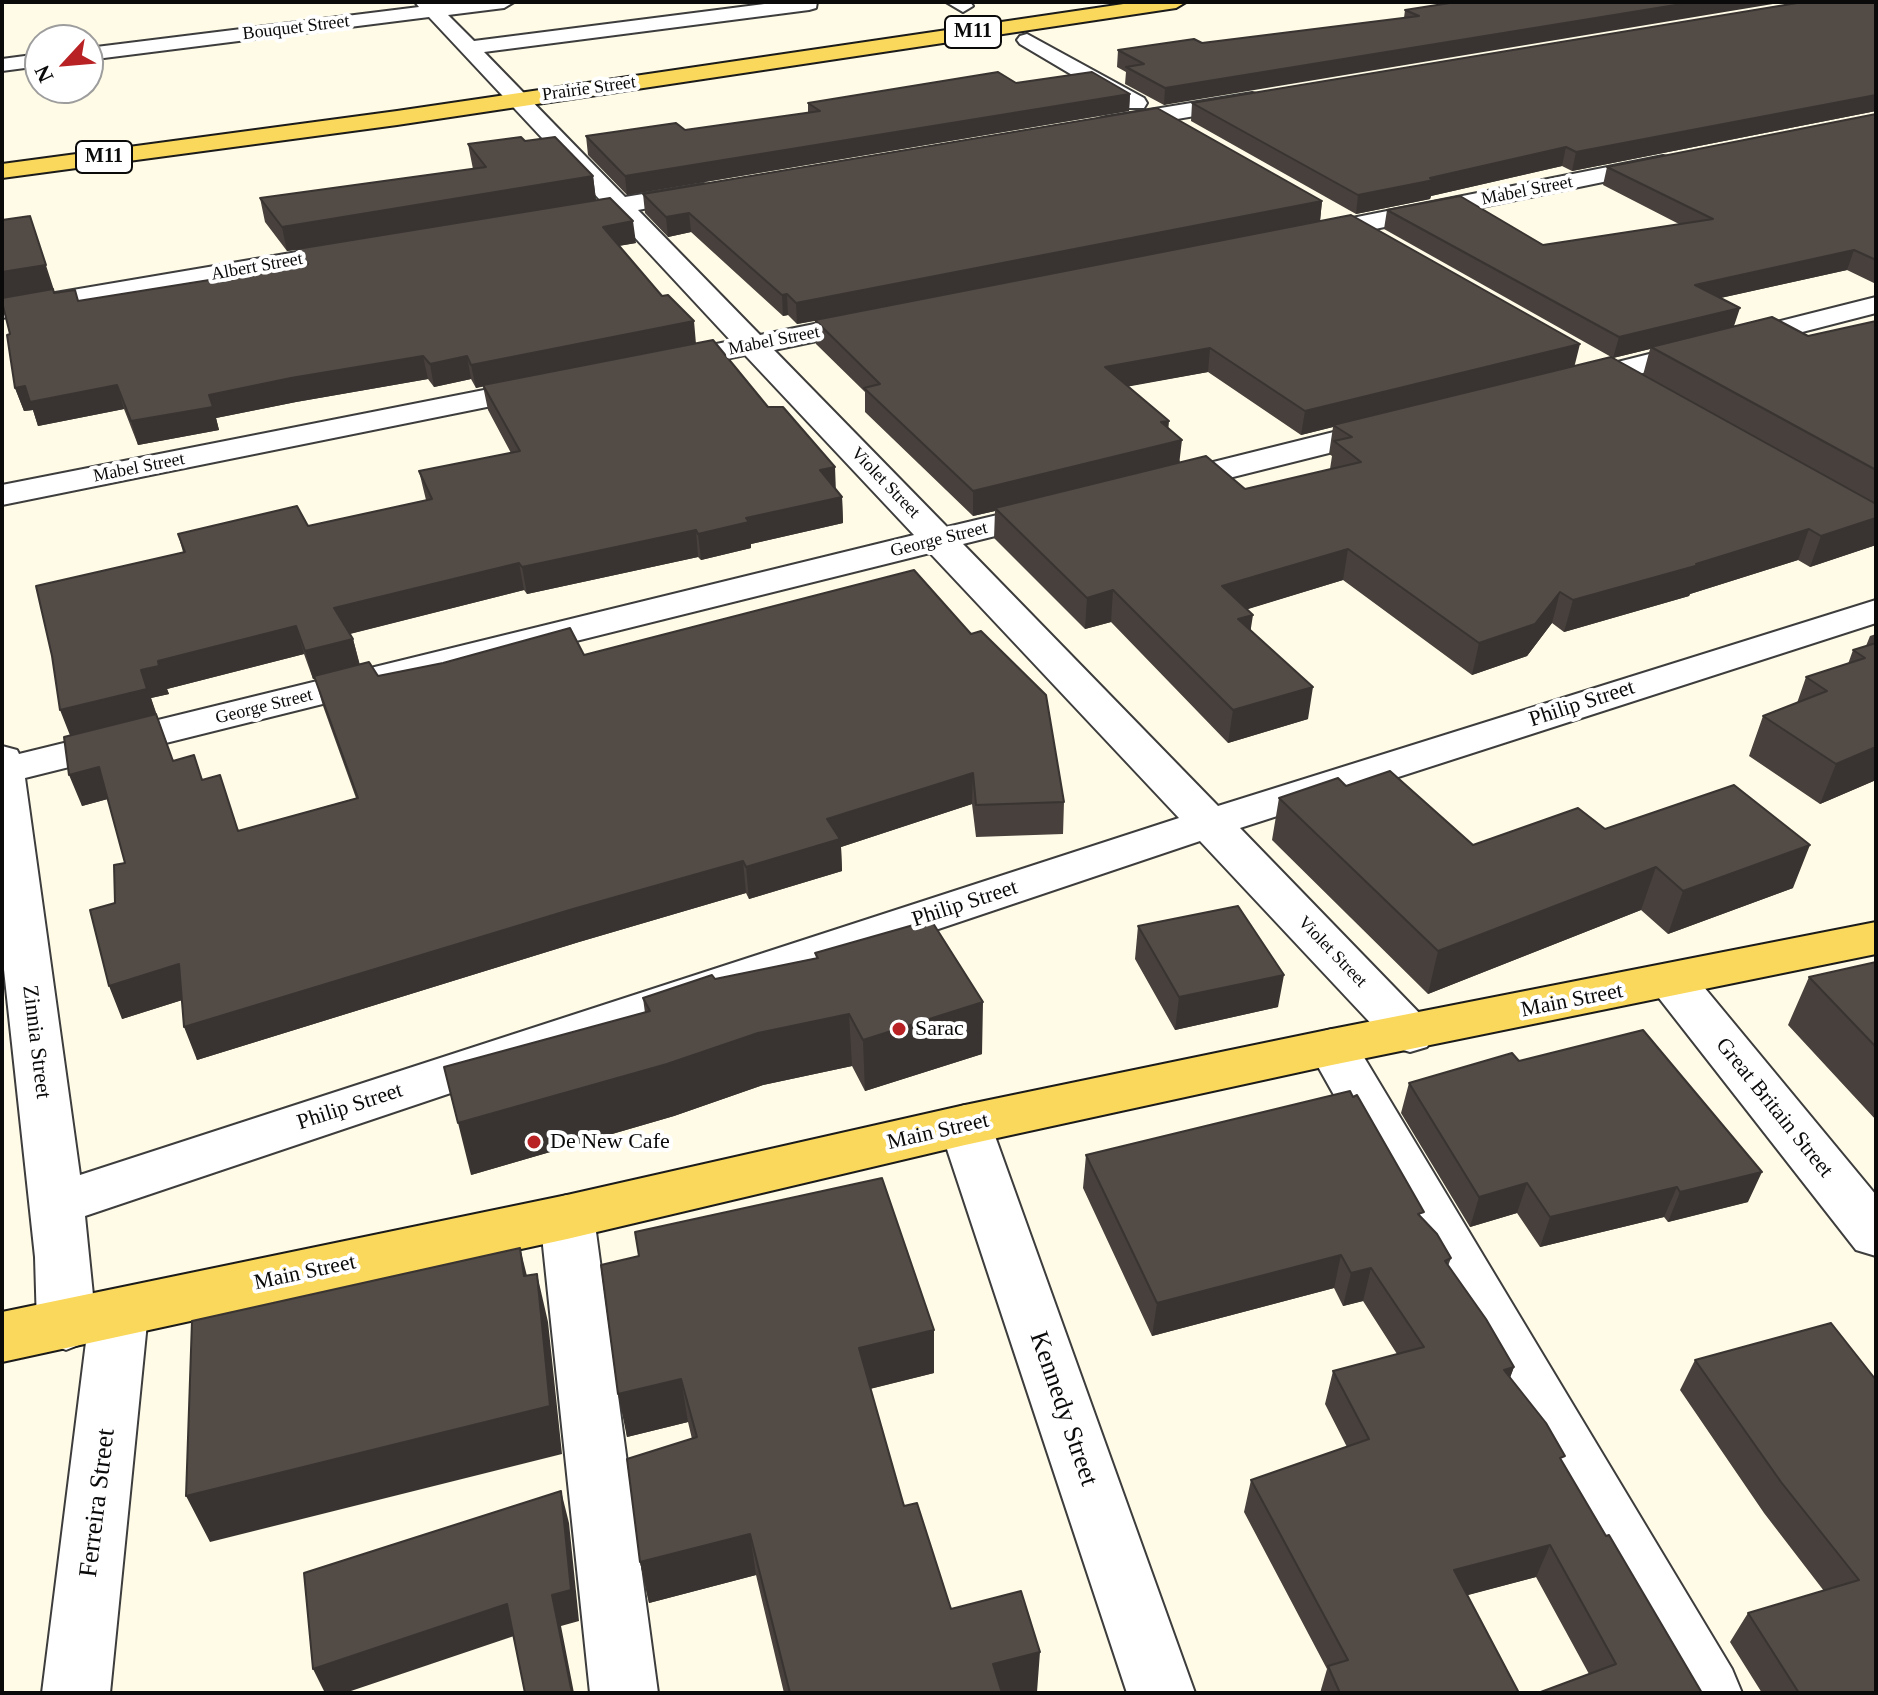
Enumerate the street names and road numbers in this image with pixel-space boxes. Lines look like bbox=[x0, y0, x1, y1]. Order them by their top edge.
street label: Bouquet Street bbox=[241, 11, 351, 45]
road number: M11 bbox=[945, 16, 1001, 48]
street label: Prairie Street bbox=[541, 72, 637, 106]
road number: M11 bbox=[76, 141, 132, 173]
street label: Mabel Street bbox=[1480, 172, 1574, 210]
street label: Albert Street bbox=[210, 248, 304, 286]
street label: Mabel Street bbox=[727, 322, 821, 360]
street label: Violet Street bbox=[846, 443, 924, 523]
street label: Mabel Street bbox=[92, 449, 186, 487]
street label: George Street bbox=[888, 518, 990, 562]
street label: Philip Street bbox=[1526, 675, 1638, 733]
street label: George Street bbox=[213, 685, 315, 729]
street label: Philip Street bbox=[909, 875, 1021, 933]
street label: Violet Street bbox=[1293, 912, 1371, 992]
street label: Main Street bbox=[1519, 978, 1625, 1024]
street label: Zinnia Street bbox=[16, 984, 56, 1100]
street label: Great Britain Street bbox=[1710, 1033, 1838, 1183]
street label: Philip Street bbox=[294, 1078, 406, 1136]
street label: Main Street bbox=[885, 1108, 991, 1156]
street label: Main Street bbox=[252, 1249, 358, 1297]
street label: Kennedy Street bbox=[1022, 1328, 1104, 1490]
street label: Ferreira Street bbox=[73, 1427, 123, 1579]

